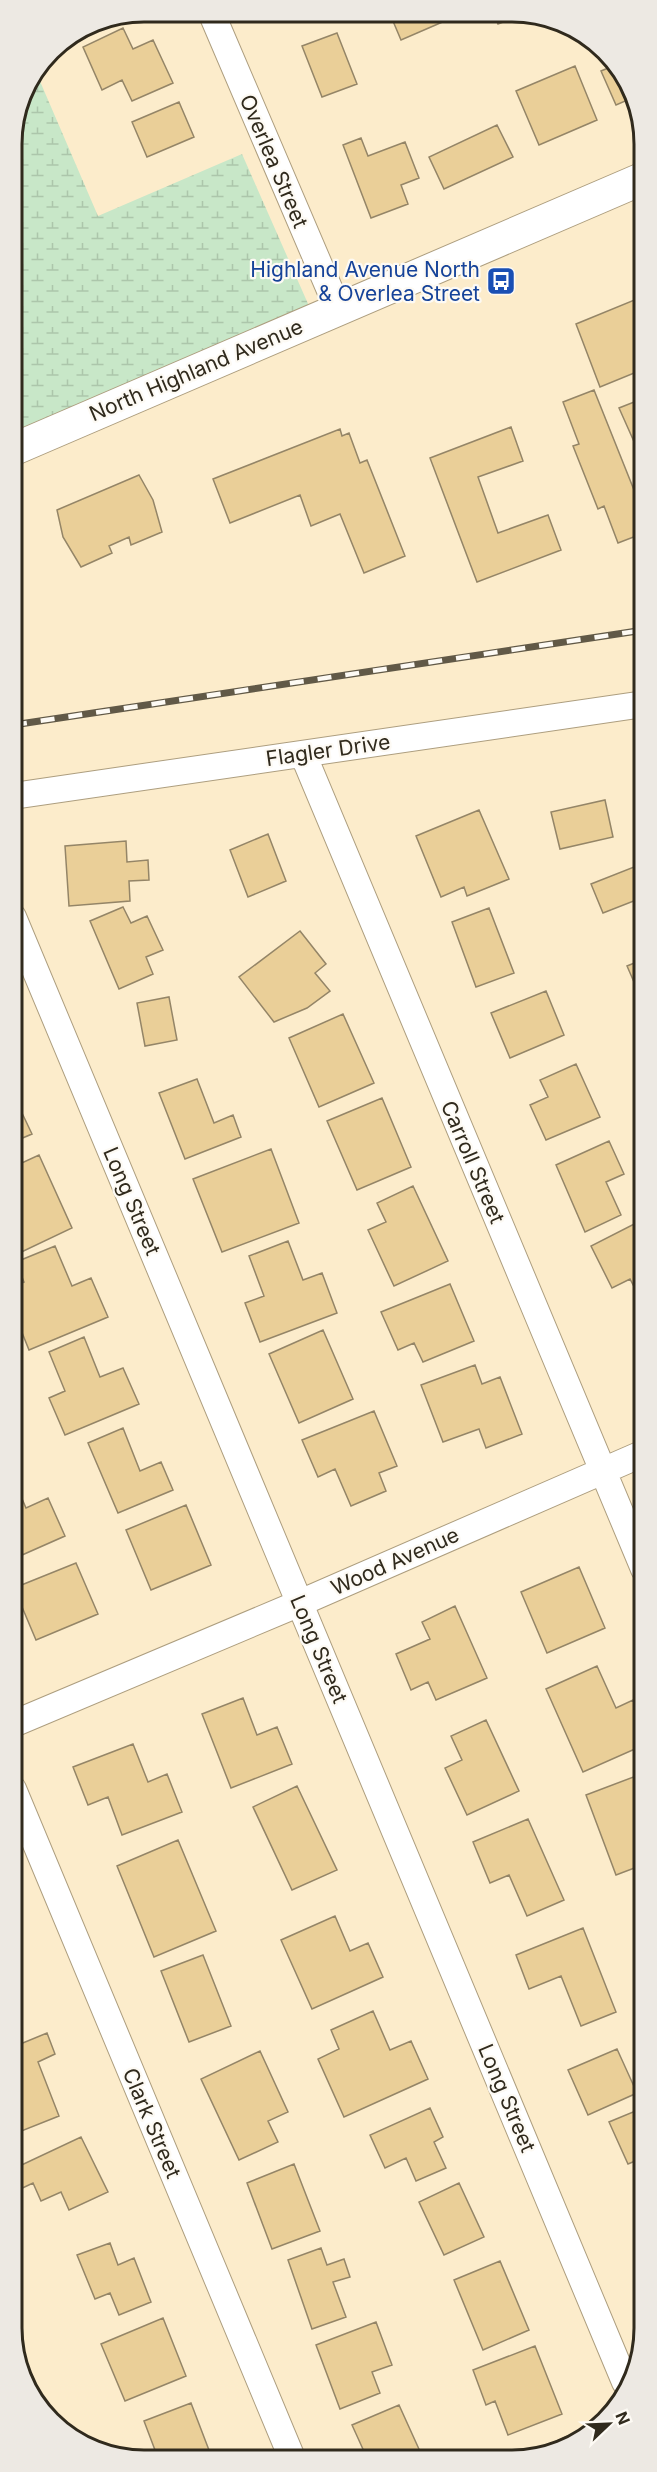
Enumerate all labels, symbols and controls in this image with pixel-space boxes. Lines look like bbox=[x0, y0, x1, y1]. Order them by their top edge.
street label: Overlea Street bbox=[235, 91, 313, 232]
place label: Highland Avenue North & Overlea Street bbox=[250, 257, 480, 306]
bus stop icon: Highland Avenue North & Overlea Street bbox=[485, 265, 517, 297]
street label: North Highland Avenue bbox=[85, 314, 307, 426]
street label: Flagler Drive bbox=[264, 729, 392, 771]
street label: Carroll Street bbox=[436, 1097, 510, 1227]
street label: Long Street bbox=[98, 1143, 166, 1259]
street label: Wood Avenue bbox=[327, 1522, 463, 1600]
street label: Long Street bbox=[285, 1591, 353, 1707]
street label: Long Street bbox=[473, 2040, 541, 2156]
street label: Clark Street bbox=[118, 2064, 186, 2182]
north arrow bbox=[579, 2394, 639, 2454]
text: N bbox=[611, 2409, 634, 2428]

